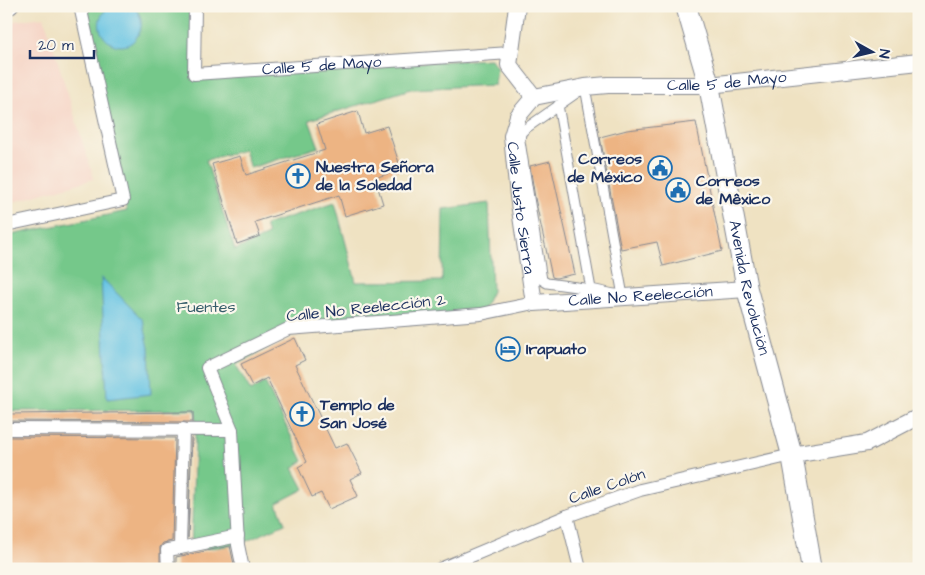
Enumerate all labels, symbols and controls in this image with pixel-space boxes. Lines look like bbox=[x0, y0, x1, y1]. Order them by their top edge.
scale bar bbox=[30, 28, 94, 60]
north arrow bbox=[848, 28, 898, 78]
text: 20 m bbox=[38, 35, 74, 56]
text: N bbox=[873, 48, 894, 60]
street label: Calle 5 de Mayo bbox=[261, 51, 382, 80]
street label: Calle 5 de Mayo bbox=[667, 66, 788, 96]
street label: Calle Justo Sierra bbox=[502, 141, 541, 275]
place label: Correos de México bbox=[567, 148, 643, 188]
public building icon: Correos de México bbox=[647, 155, 673, 181]
place label: Nuestra Señora de la Soledad bbox=[315, 156, 434, 196]
church icon: Nuestra Señora de la Soledad bbox=[285, 163, 311, 189]
place label: Correos de Mêxico bbox=[695, 170, 771, 210]
public building icon: Correos de Mêxico bbox=[665, 177, 691, 203]
street label: Avenida Revolución bbox=[723, 218, 775, 358]
street label: Calle No Reelección bbox=[568, 280, 713, 312]
street label: Calle No Reelección 2 bbox=[285, 289, 447, 327]
park label: Fuentes bbox=[176, 296, 236, 318]
hotel icon: Irapuato bbox=[495, 336, 521, 362]
place label: Irapuato bbox=[526, 338, 587, 360]
place label: Templo de San José bbox=[319, 394, 395, 434]
church icon: Templo de San José bbox=[289, 401, 315, 427]
street label: Calle Colón bbox=[566, 463, 648, 509]

